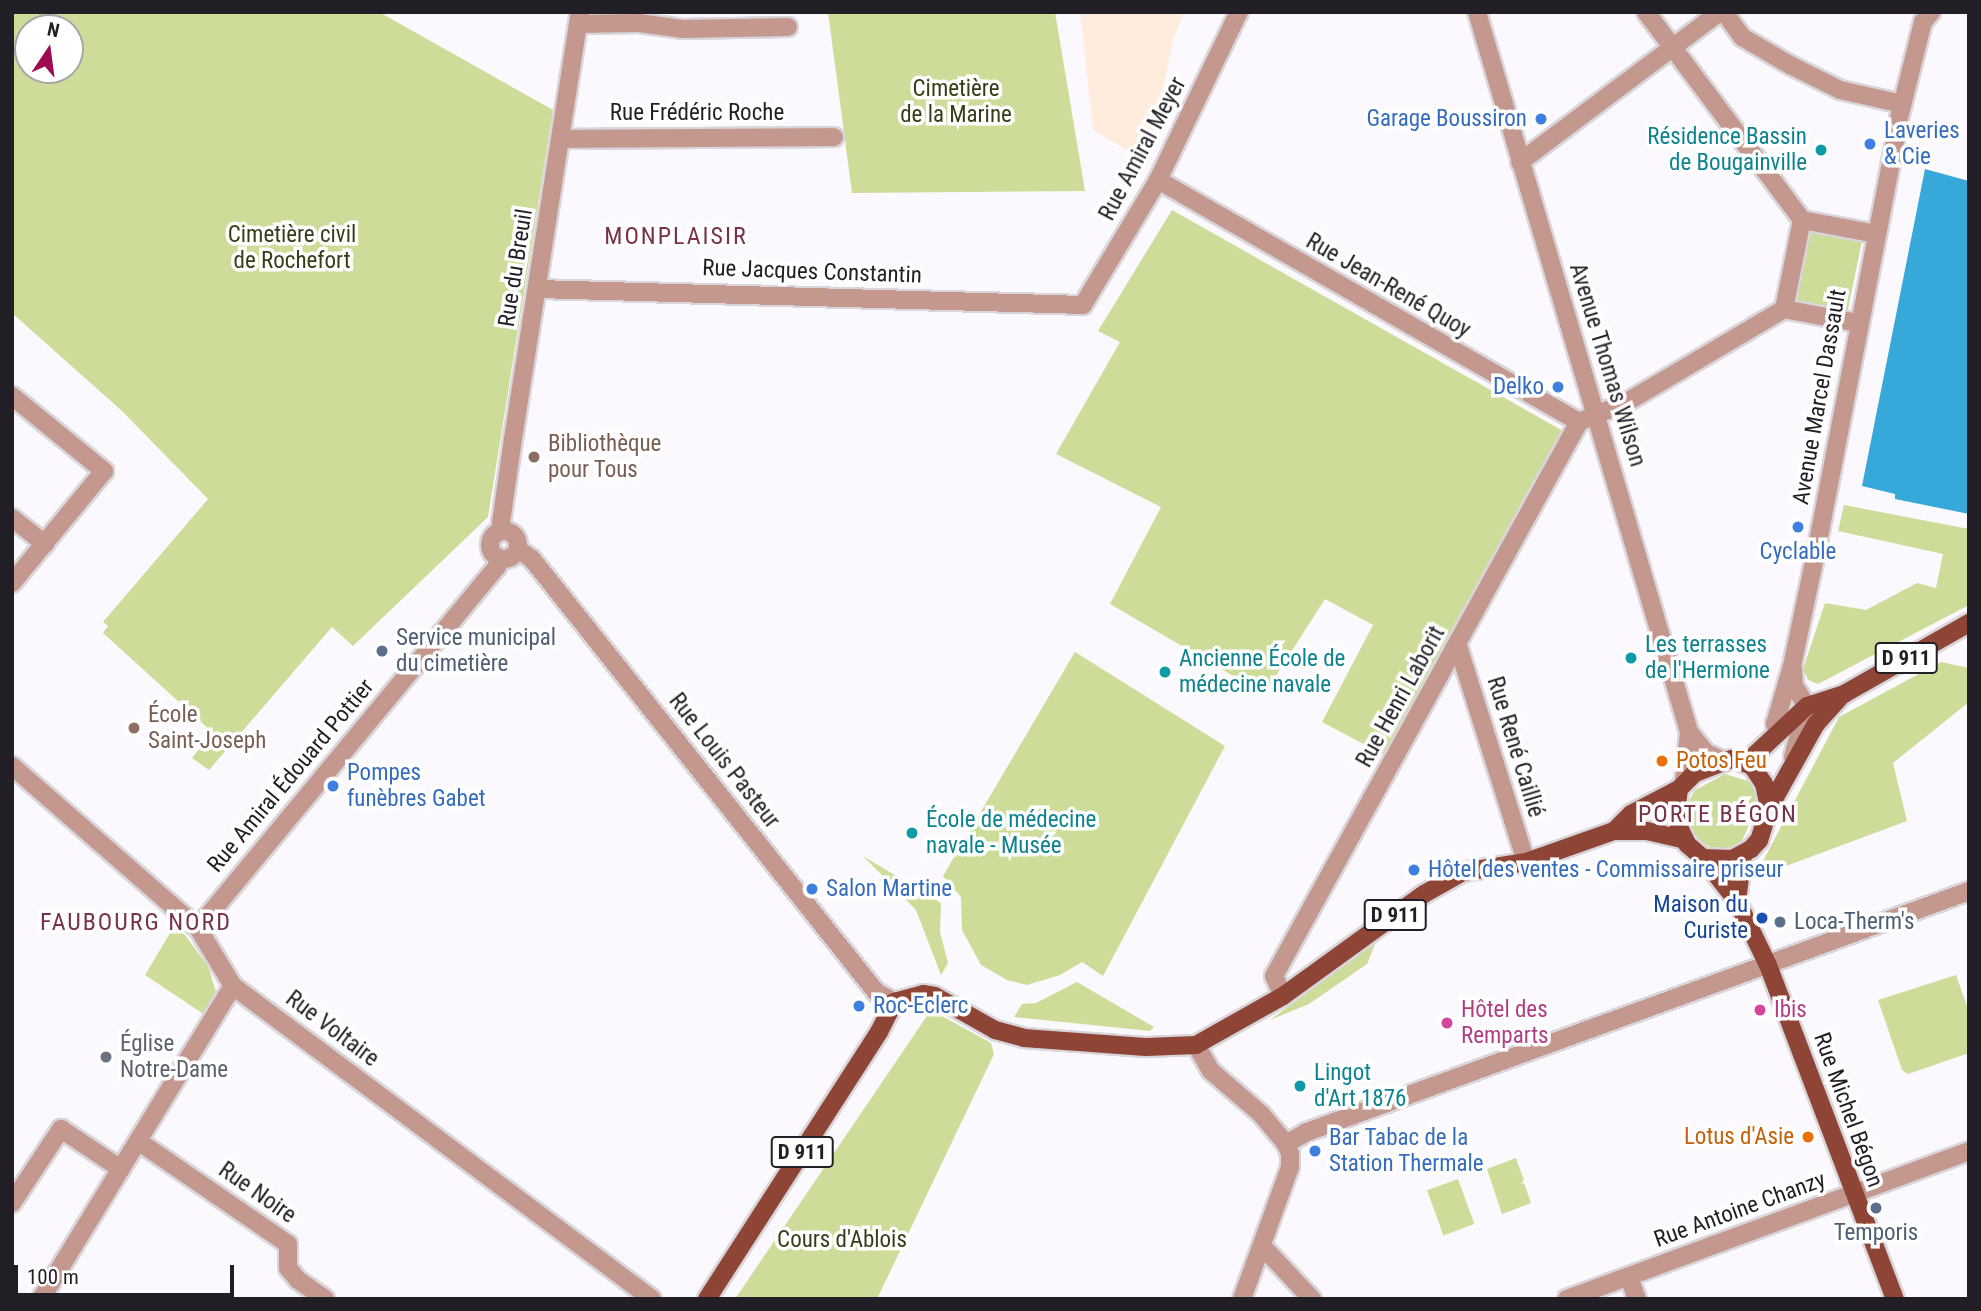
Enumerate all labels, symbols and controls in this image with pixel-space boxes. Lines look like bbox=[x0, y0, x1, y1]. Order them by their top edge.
north arrow bbox=[14, 14, 84, 84]
text: N bbox=[45, 17, 62, 43]
street label: Rue Amiral Meyer bbox=[1094, 73, 1192, 225]
park label: Cimetière de la Marine bbox=[900, 75, 1012, 129]
street label: Rue Frédéric Roche bbox=[610, 99, 784, 127]
place label: Garage Boussiron bbox=[1366, 105, 1527, 133]
marker: Garage Boussiron bbox=[1533, 111, 1549, 127]
place label: Laveries & Cie bbox=[1884, 117, 1960, 171]
place label: Résidence Bassin de Bougainville bbox=[1647, 123, 1807, 177]
marker: Laveries & Cie bbox=[1862, 136, 1878, 152]
marker: Résidence Bassin de Bougainville bbox=[1813, 142, 1829, 158]
street label: Rue du Breuil bbox=[493, 207, 539, 329]
park label: Cimetière civil de Rochefort bbox=[228, 221, 356, 275]
district label: MONPLAISIR bbox=[606, 223, 746, 251]
street label: Rue Jean-René Quoy bbox=[1301, 228, 1475, 344]
street label: Rue Jacques Constantin bbox=[702, 254, 922, 290]
street label: Avenue Thomas Wilson bbox=[1563, 260, 1651, 470]
street label: Avenue Marcel Dassault bbox=[1787, 287, 1853, 507]
place label: Delko bbox=[1493, 373, 1544, 401]
marker: Delko bbox=[1550, 379, 1566, 395]
place label: Bibliothèque pour Tous bbox=[548, 430, 661, 484]
marker: Bibliothèque pour Tous bbox=[526, 449, 542, 465]
marker: Cyclable bbox=[1790, 519, 1806, 535]
place label: Cyclable bbox=[1760, 538, 1836, 566]
street label: Rue Henri Laborit bbox=[1351, 622, 1451, 772]
place label: Service municipal du cimetière bbox=[396, 624, 556, 678]
place label: Les terrasses de l'Hermione bbox=[1645, 631, 1770, 685]
road number: D 911 bbox=[1874, 640, 1938, 676]
marker: Service municipal du cimetière bbox=[374, 643, 390, 659]
place label: Ancienne École de médecine navale bbox=[1179, 645, 1345, 699]
marker: Les terrasses de l'Hermione bbox=[1623, 650, 1639, 666]
marker: Ancienne École de médecine navale bbox=[1157, 664, 1173, 680]
street label: Rue René Caillié bbox=[1481, 673, 1549, 821]
street label: Rue Amiral Édouard Pottier bbox=[202, 674, 380, 878]
street label: Rue Louis Pasteur bbox=[663, 688, 785, 834]
place label: École Saint-Joseph bbox=[148, 701, 266, 755]
marker: École Saint-Joseph bbox=[126, 720, 142, 736]
place label: Potos Feu bbox=[1676, 747, 1767, 775]
marker: Potos Feu bbox=[1654, 753, 1670, 769]
place label: Pompes funèbres Gabet bbox=[347, 759, 486, 813]
marker: Pompes funèbres Gabet bbox=[325, 778, 341, 794]
district label: PORTE BÉGON bbox=[1639, 801, 1797, 829]
place label: École de médecine navale - Musée bbox=[926, 806, 1096, 860]
marker: École de médecine navale - Musée bbox=[904, 825, 920, 841]
place label: Hôtel des ventes - Commissaire priseur bbox=[1428, 856, 1784, 884]
marker: Hôtel des ventes - Commissaire priseur bbox=[1406, 862, 1422, 878]
place label: Salon Martine bbox=[826, 875, 952, 903]
marker: Salon Martine bbox=[804, 881, 820, 897]
place label: Maison du Curiste bbox=[1653, 891, 1748, 945]
road number: D 911 bbox=[1364, 898, 1426, 932]
place label: Loca-Therm's bbox=[1794, 908, 1914, 936]
district label: FAUBOURG NORD bbox=[42, 909, 230, 937]
marker: Maison du Curiste bbox=[1754, 910, 1770, 926]
marker: Loca-Therm's bbox=[1772, 914, 1788, 930]
street label: Rue Voltaire bbox=[280, 985, 384, 1073]
place label: Roc-Eclerc bbox=[873, 992, 968, 1020]
place label: Hôtel des Remparts bbox=[1461, 996, 1549, 1050]
place label: Ibis bbox=[1774, 996, 1807, 1024]
marker: Roc-Eclerc bbox=[851, 998, 867, 1014]
marker: Ibis bbox=[1752, 1002, 1768, 1018]
marker: Hôtel des Remparts bbox=[1439, 1015, 1455, 1031]
street label: Rue Michel Bégon bbox=[1807, 1029, 1889, 1191]
place label: Église Notre-Dame bbox=[120, 1030, 228, 1084]
marker: Église Notre-Dame bbox=[98, 1049, 114, 1065]
place label: Lingot d'Art 1876 bbox=[1314, 1059, 1406, 1113]
marker: Lingot d'Art 1876 bbox=[1292, 1078, 1308, 1094]
place label: Lotus d'Asie bbox=[1684, 1123, 1794, 1151]
place label: Bar Tabac de la Station Thermale bbox=[1329, 1124, 1484, 1178]
marker: Lotus d'Asie bbox=[1800, 1129, 1816, 1145]
road number: D 911 bbox=[770, 1134, 834, 1170]
marker: Bar Tabac de la Station Thermale bbox=[1307, 1143, 1323, 1159]
street label: Rue Noire bbox=[213, 1156, 301, 1230]
street label: Rue Antoine Chanzy bbox=[1651, 1166, 1829, 1254]
marker: Temporis bbox=[1868, 1200, 1884, 1216]
place label: Temporis bbox=[1834, 1219, 1918, 1247]
park label: Cours d'Ablois bbox=[777, 1226, 907, 1254]
scale bar bbox=[18, 1252, 238, 1296]
text: 100 m bbox=[27, 1265, 79, 1289]

